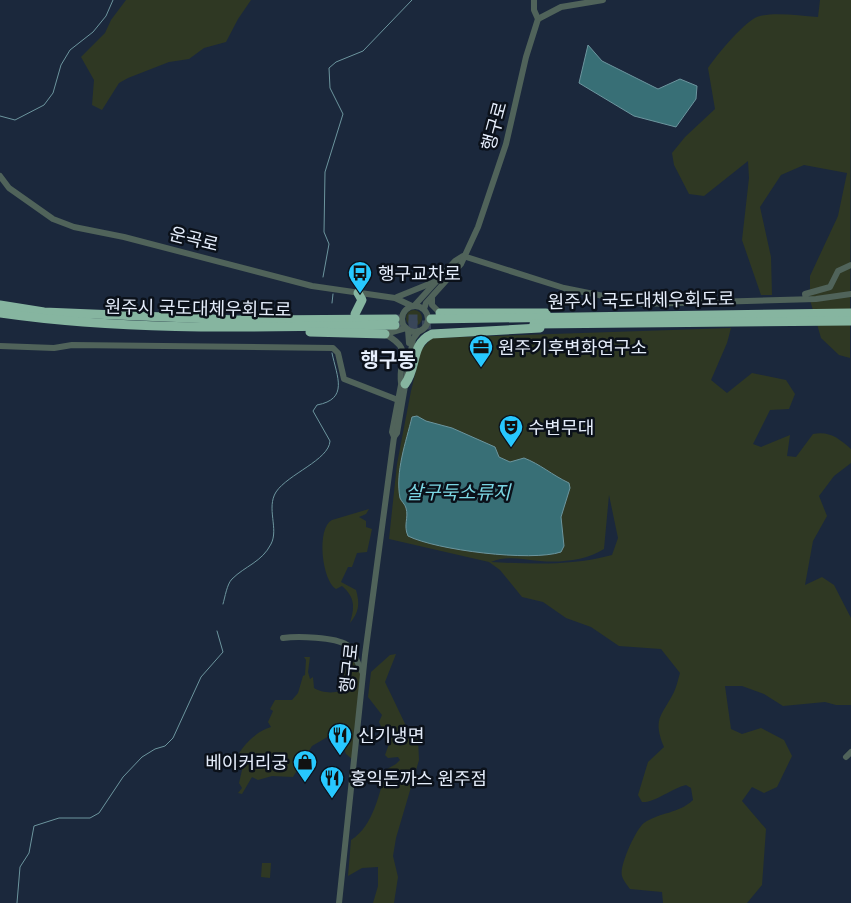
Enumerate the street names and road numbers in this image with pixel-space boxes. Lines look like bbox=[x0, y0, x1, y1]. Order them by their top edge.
street label: 행구로 bbox=[476, 99, 512, 153]
street label: 운곡로 bbox=[167, 222, 221, 256]
street label: 원주시 국도대체우회도로 bbox=[547, 287, 735, 313]
street label: 원주시 국도대체우회도로 bbox=[104, 295, 292, 321]
street label: 행구로 bbox=[335, 642, 363, 694]

